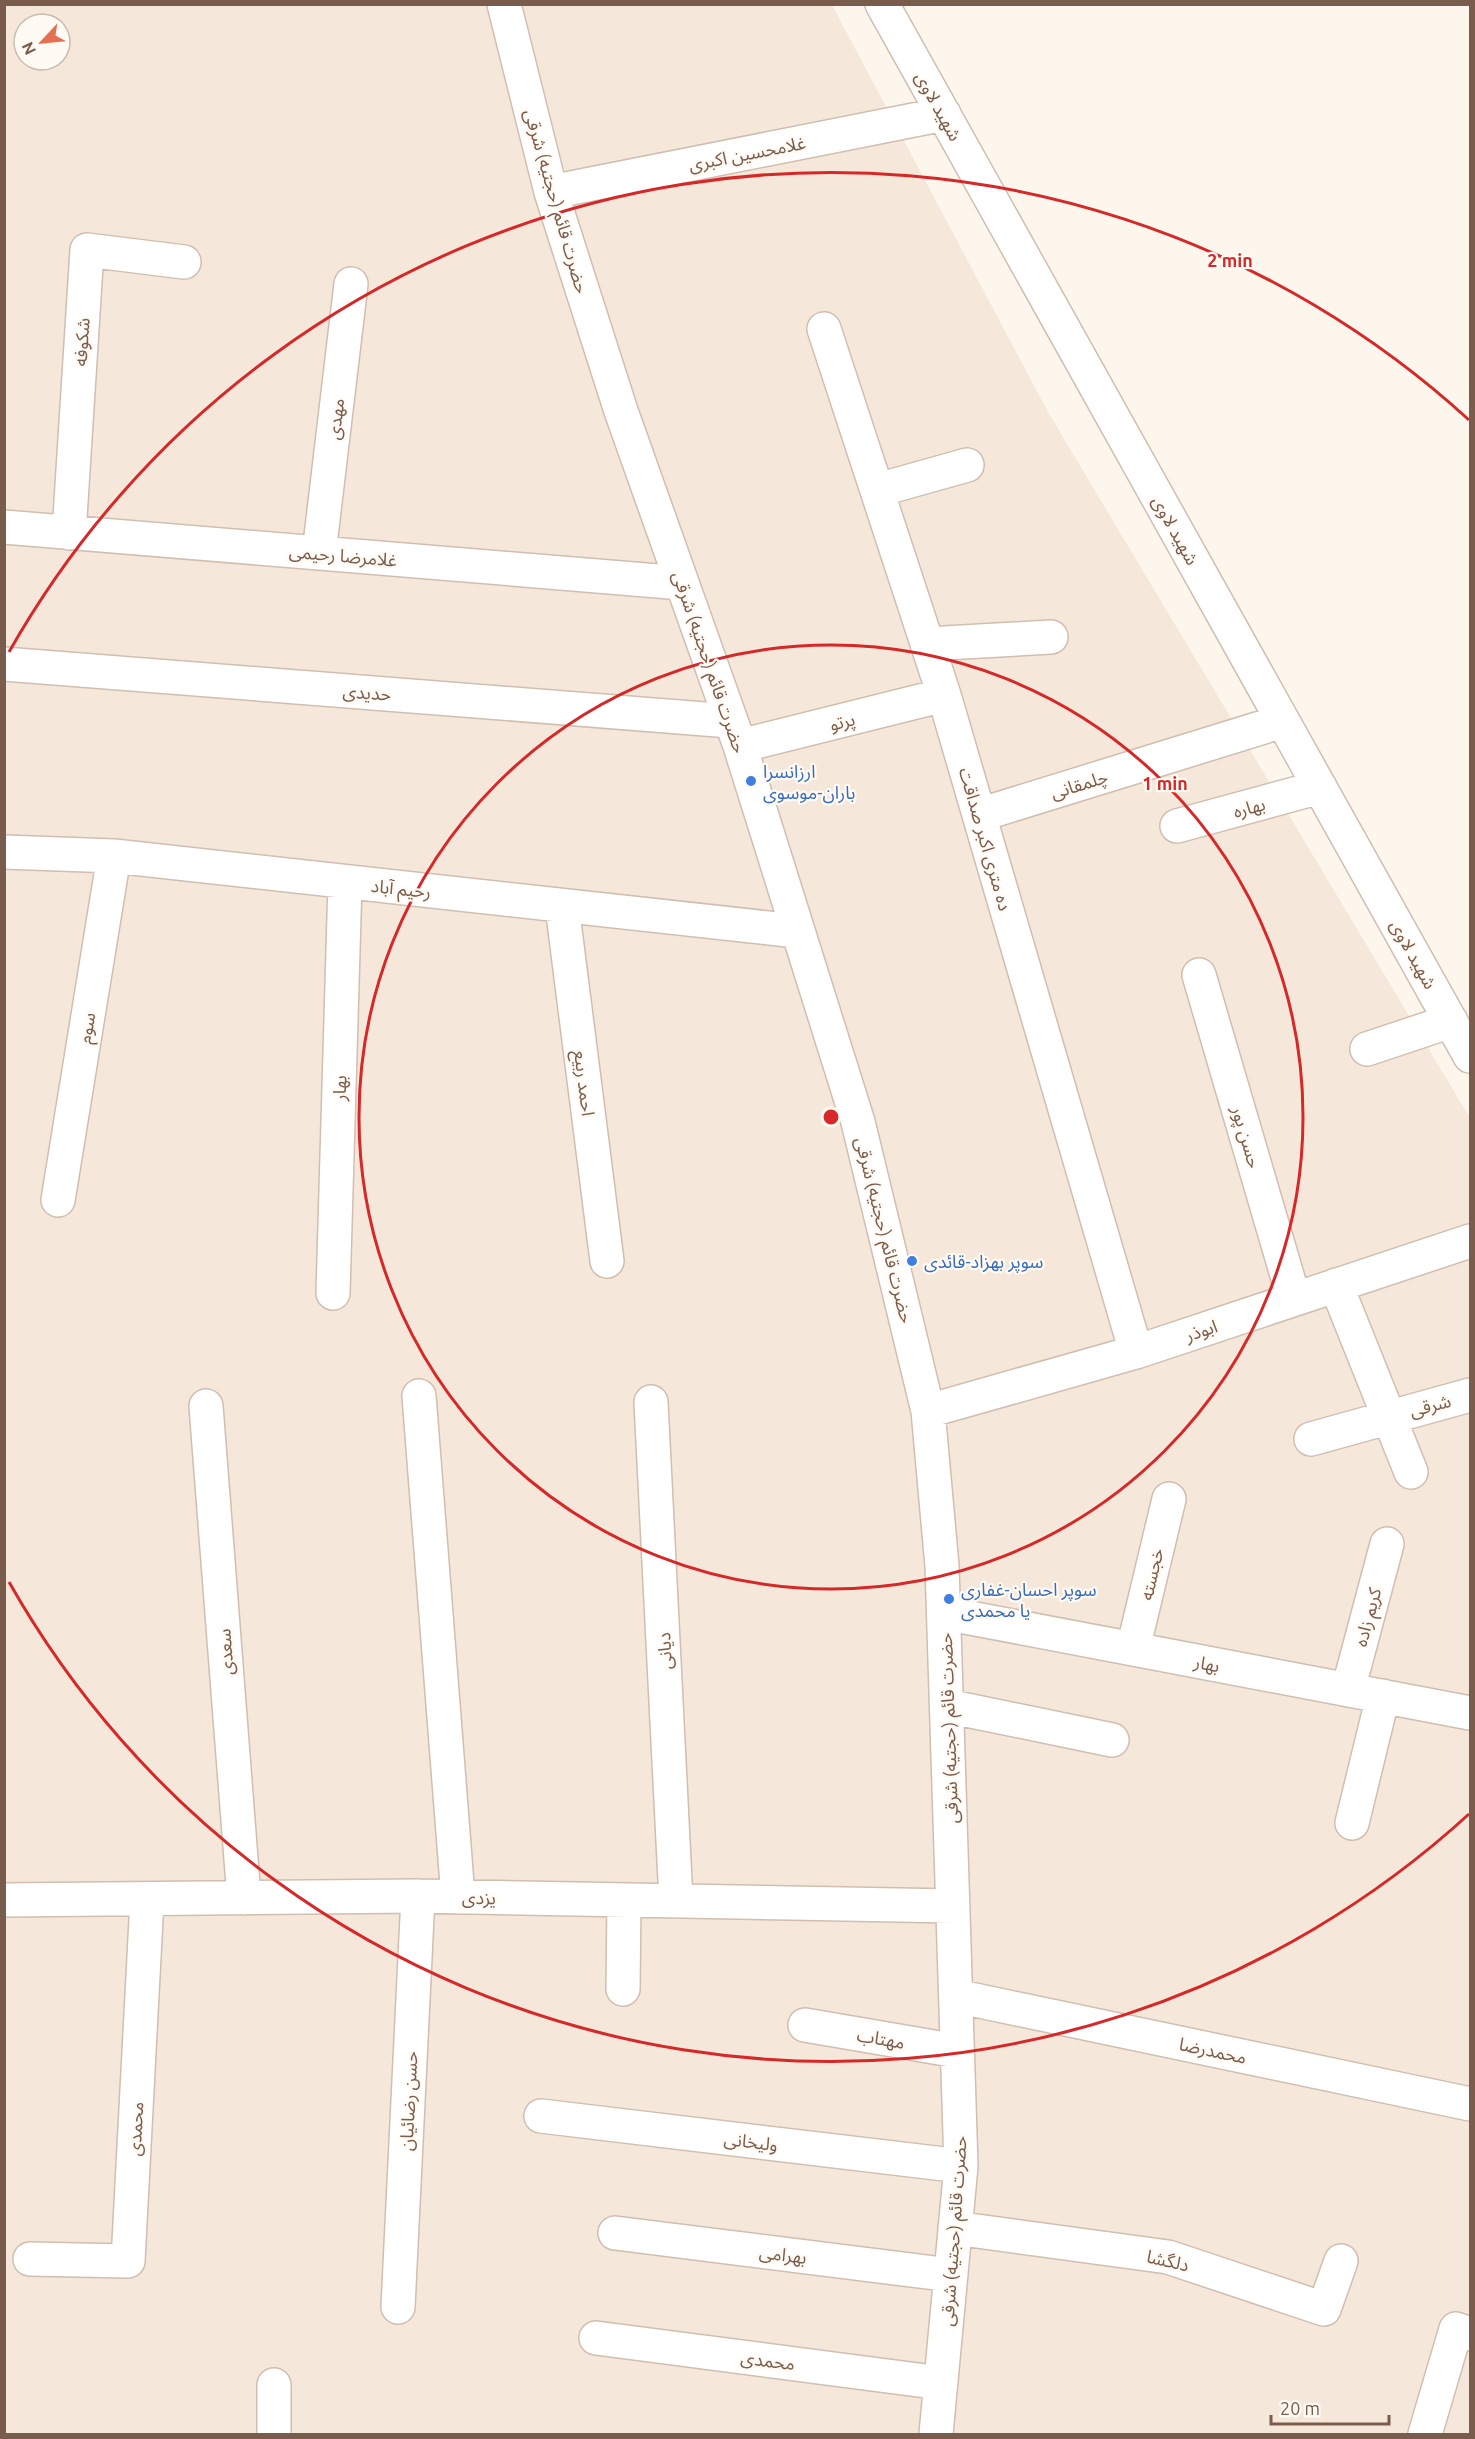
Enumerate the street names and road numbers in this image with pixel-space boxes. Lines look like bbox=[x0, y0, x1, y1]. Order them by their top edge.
street label: شهید لاوی bbox=[910, 68, 966, 145]
street label: حضرت قائم (حجتیه) شرقی bbox=[517, 107, 593, 297]
street label: غلامحسین اکبری bbox=[687, 132, 808, 176]
street label: شکوفه bbox=[69, 317, 95, 367]
street label: مهدی bbox=[323, 397, 349, 441]
street label: شهید لاوی bbox=[1147, 492, 1203, 569]
street label: غلامرضا رحیمی bbox=[288, 540, 398, 572]
street label: حضرت قائم (حجتیه) شرقی bbox=[666, 569, 751, 757]
street label: حدیدی bbox=[342, 680, 392, 706]
street label: پرتو bbox=[827, 708, 857, 736]
street label: ده متری اکبر صداقت bbox=[954, 765, 1016, 913]
street label: چلمقانی bbox=[1048, 766, 1111, 804]
street label: بهاره bbox=[1231, 793, 1268, 823]
street label: رحیم آباد bbox=[370, 875, 432, 905]
street label: شهید لاوی bbox=[1385, 916, 1441, 993]
street label: سوم bbox=[74, 1011, 103, 1046]
street label: احمد ربیع bbox=[566, 1049, 599, 1118]
street label: بهار bbox=[329, 1075, 351, 1102]
street label: حسن پور bbox=[1226, 1103, 1265, 1171]
street label: حضرت قائم (حجتیه) شرقی bbox=[848, 1135, 918, 1326]
street label: ابوذر bbox=[1181, 1315, 1220, 1347]
street label: شرقی bbox=[1407, 1390, 1453, 1422]
street label: خجسته bbox=[1135, 1546, 1167, 1602]
street label: کریم زاده bbox=[1350, 1585, 1388, 1650]
street label: سعدی bbox=[213, 1628, 239, 1676]
street label: دیانی bbox=[653, 1632, 677, 1670]
street label: حضرت قائم (حجتیه) شرقی bbox=[935, 1632, 965, 1824]
street label: بهار bbox=[1191, 1651, 1222, 1677]
street label: یزدی bbox=[462, 1887, 496, 1909]
street label: مهتاب bbox=[855, 2024, 907, 2053]
street label: محمدرضا bbox=[1177, 2033, 1249, 2069]
street label: حسن رضائیان bbox=[395, 2051, 423, 2151]
street label: محمدی bbox=[124, 2101, 148, 2157]
street label: ولیخانی bbox=[723, 2128, 779, 2156]
street label: حضرت قائم (حجتیه) شرقی bbox=[936, 2135, 974, 2327]
street label: بهرامی bbox=[758, 2241, 808, 2269]
street label: دلگشا bbox=[1145, 2245, 1191, 2275]
street label: محمدی bbox=[739, 2347, 796, 2375]

